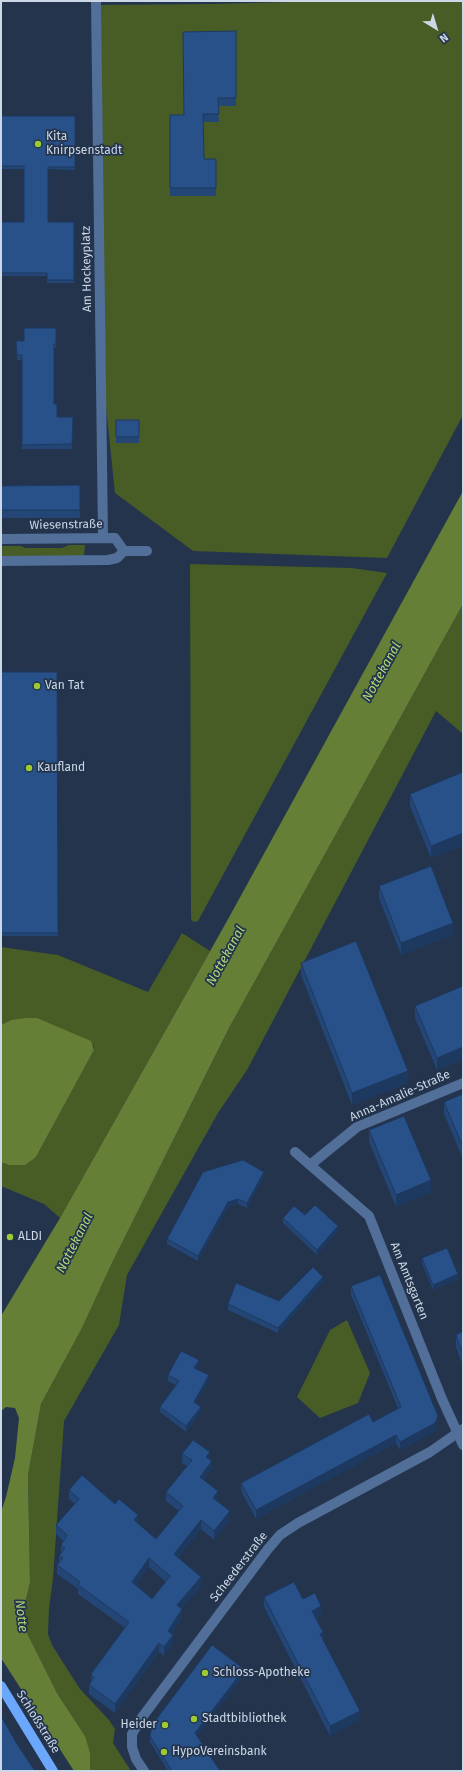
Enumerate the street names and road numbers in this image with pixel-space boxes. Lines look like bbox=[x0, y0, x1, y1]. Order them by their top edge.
street label: Am Hockeyplatz bbox=[79, 226, 95, 312]
street label: Wiesenstraße bbox=[29, 517, 103, 533]
street label: Anna-Amalie-Straße bbox=[347, 1067, 453, 1125]
street label: Am Amtsgarten bbox=[387, 1240, 431, 1322]
street label: Scheederstraße bbox=[207, 1529, 271, 1605]
street label: Schloßstraße bbox=[13, 1688, 63, 1756]

